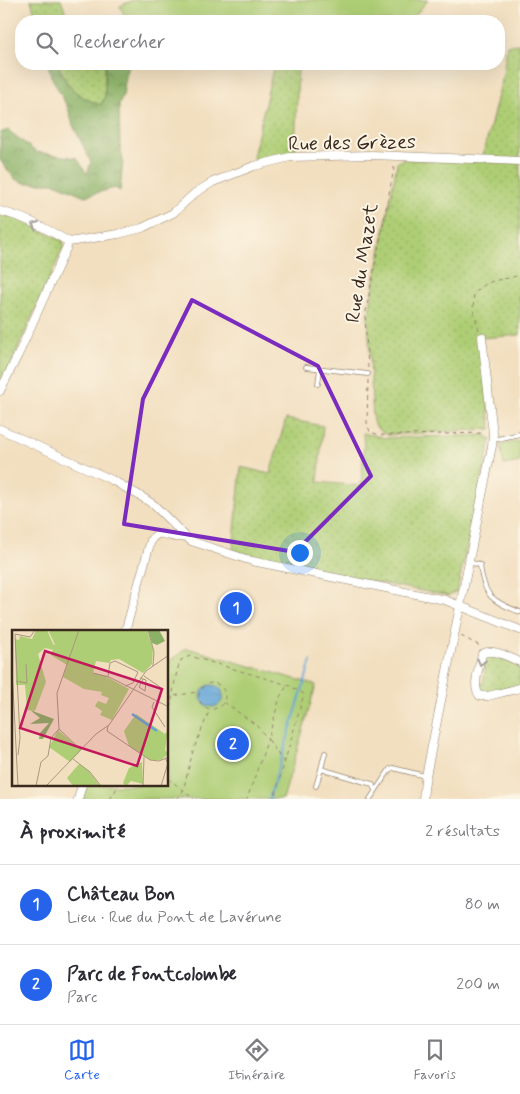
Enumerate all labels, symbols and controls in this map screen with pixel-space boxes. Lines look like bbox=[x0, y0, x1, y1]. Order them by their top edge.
search box bbox=[15, 15, 505, 70]
icon: search bbox=[33, 29, 61, 57]
text: Rechercher bbox=[73, 30, 165, 55]
street label: Rue des Grèzes bbox=[288, 129, 416, 158]
street label: Rue du Mazet bbox=[340, 201, 385, 325]
one-way arrow bbox=[31, 220, 40, 231]
your location bbox=[287, 540, 313, 566]
pin: 1 bbox=[220, 589, 252, 627]
inset map bbox=[12, 630, 169, 786]
one-way arrow bbox=[476, 657, 487, 666]
pin: 2 bbox=[217, 725, 249, 763]
text: À proximité bbox=[20, 818, 126, 846]
text: 2 résultats bbox=[425, 821, 500, 842]
text: Château Bon bbox=[67, 882, 175, 907]
text: 1 bbox=[32, 894, 40, 915]
text: 80 m bbox=[465, 894, 500, 915]
text: Lieu · Rue du Pont de Lavérune bbox=[67, 907, 282, 928]
text: Parc de Fontcolombe bbox=[67, 962, 237, 987]
text: 2 bbox=[32, 974, 40, 995]
text: 200 m bbox=[456, 974, 500, 995]
text: Parc bbox=[67, 987, 97, 1008]
tab: Carte bbox=[64, 1036, 100, 1084]
tab: Itinéraire bbox=[228, 1036, 285, 1084]
tab: Favoris bbox=[413, 1036, 456, 1084]

